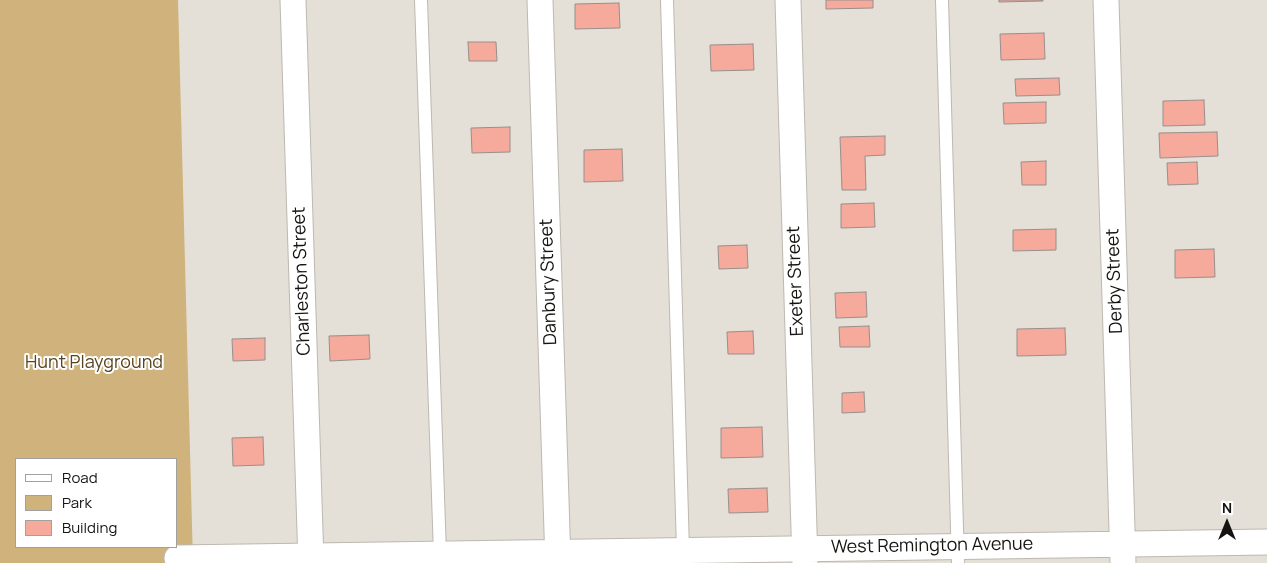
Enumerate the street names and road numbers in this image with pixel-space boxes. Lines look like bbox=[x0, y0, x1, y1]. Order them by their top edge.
street label: Charleston Street bbox=[289, 206, 315, 356]
street label: Danbury Street bbox=[536, 218, 562, 346]
street label: Exeter Street bbox=[783, 226, 809, 336]
street label: Derby Street bbox=[1102, 228, 1128, 334]
street label: West Remington Avenue bbox=[831, 533, 1033, 559]

